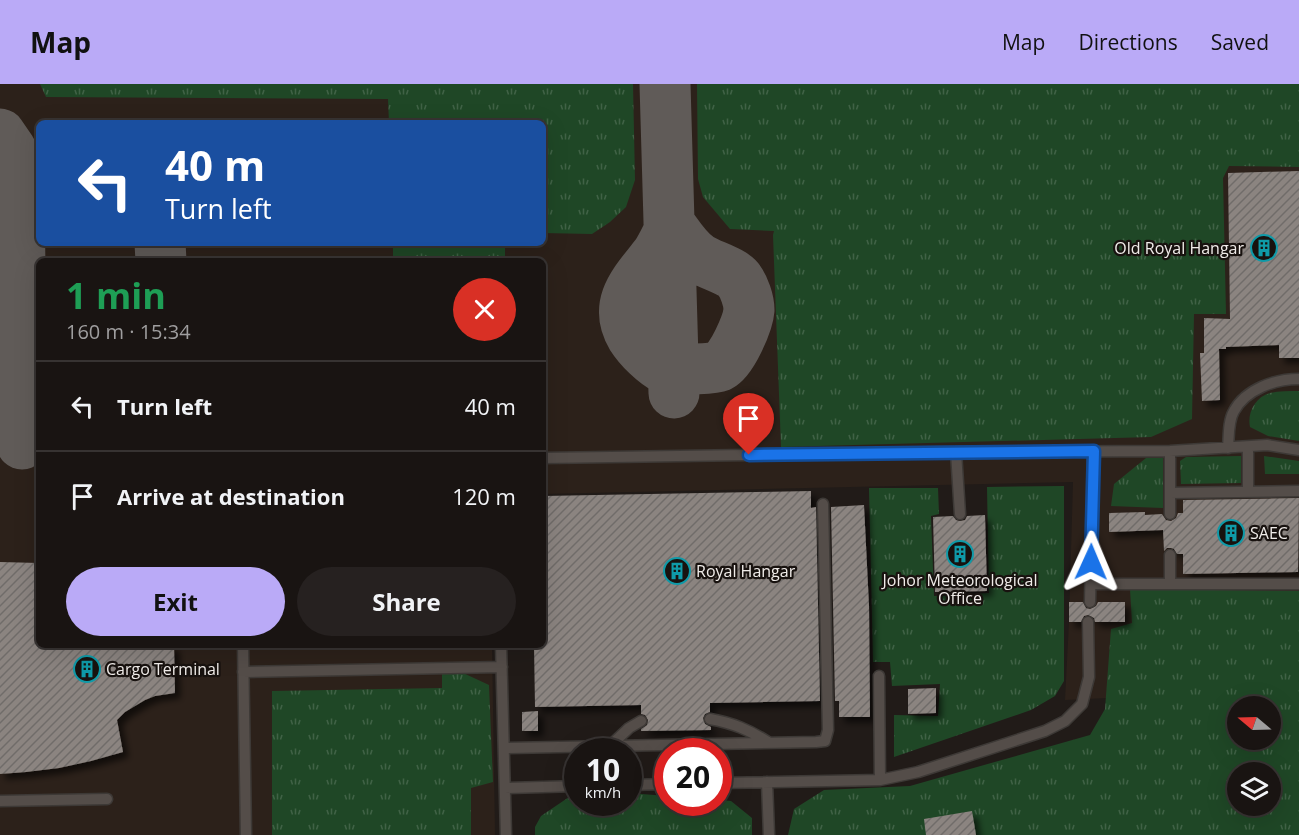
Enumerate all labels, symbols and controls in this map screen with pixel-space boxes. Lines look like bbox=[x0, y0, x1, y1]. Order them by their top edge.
text: Map bbox=[30, 23, 91, 61]
text: Map bbox=[1002, 28, 1045, 56]
text: Directions bbox=[1078, 28, 1178, 56]
text: Saved bbox=[1211, 28, 1269, 56]
text: 40 m bbox=[165, 136, 265, 193]
icon: left bbox=[66, 144, 144, 222]
text: Turn left bbox=[165, 190, 272, 227]
building icon: Old Royal Hangar bbox=[1249, 233, 1279, 263]
place label: Old Royal Hangar bbox=[1114, 237, 1244, 259]
text: 1 min bbox=[66, 271, 166, 320]
button: close bbox=[453, 278, 516, 341]
text: 160 m · 15:34 bbox=[66, 318, 191, 345]
icon: left bbox=[66, 390, 99, 423]
text: Turn left bbox=[117, 391, 212, 421]
text: 40 m bbox=[465, 391, 516, 421]
pin bbox=[723, 393, 774, 455]
icon: arrive bbox=[732, 402, 765, 435]
icon: arrive bbox=[66, 480, 99, 513]
text: Arrive at destination bbox=[117, 481, 345, 511]
text: 120 m bbox=[452, 481, 516, 511]
building icon: SAEC bbox=[1216, 518, 1246, 548]
place label: SAEC bbox=[1250, 522, 1288, 544]
position arrow bbox=[1059, 530, 1123, 594]
building icon: Johor Meteorological Office bbox=[945, 539, 975, 569]
building icon: Royal Hangar bbox=[662, 556, 692, 586]
place label: Royal Hangar bbox=[696, 560, 796, 582]
button: Exit bbox=[66, 567, 285, 636]
button: Share bbox=[297, 567, 516, 636]
place label: Johor Meteorological Office bbox=[881, 569, 1037, 609]
building icon: Cargo Terminal bbox=[72, 654, 102, 684]
place label: Cargo Terminal bbox=[106, 658, 220, 680]
north arrow bbox=[1227, 696, 1281, 750]
map controls bbox=[1227, 696, 1281, 816]
speed limit sign: 20 bbox=[654, 738, 732, 816]
text: 10 bbox=[586, 749, 620, 790]
button: layers bbox=[1227, 762, 1281, 816]
text: km/h bbox=[585, 782, 621, 802]

